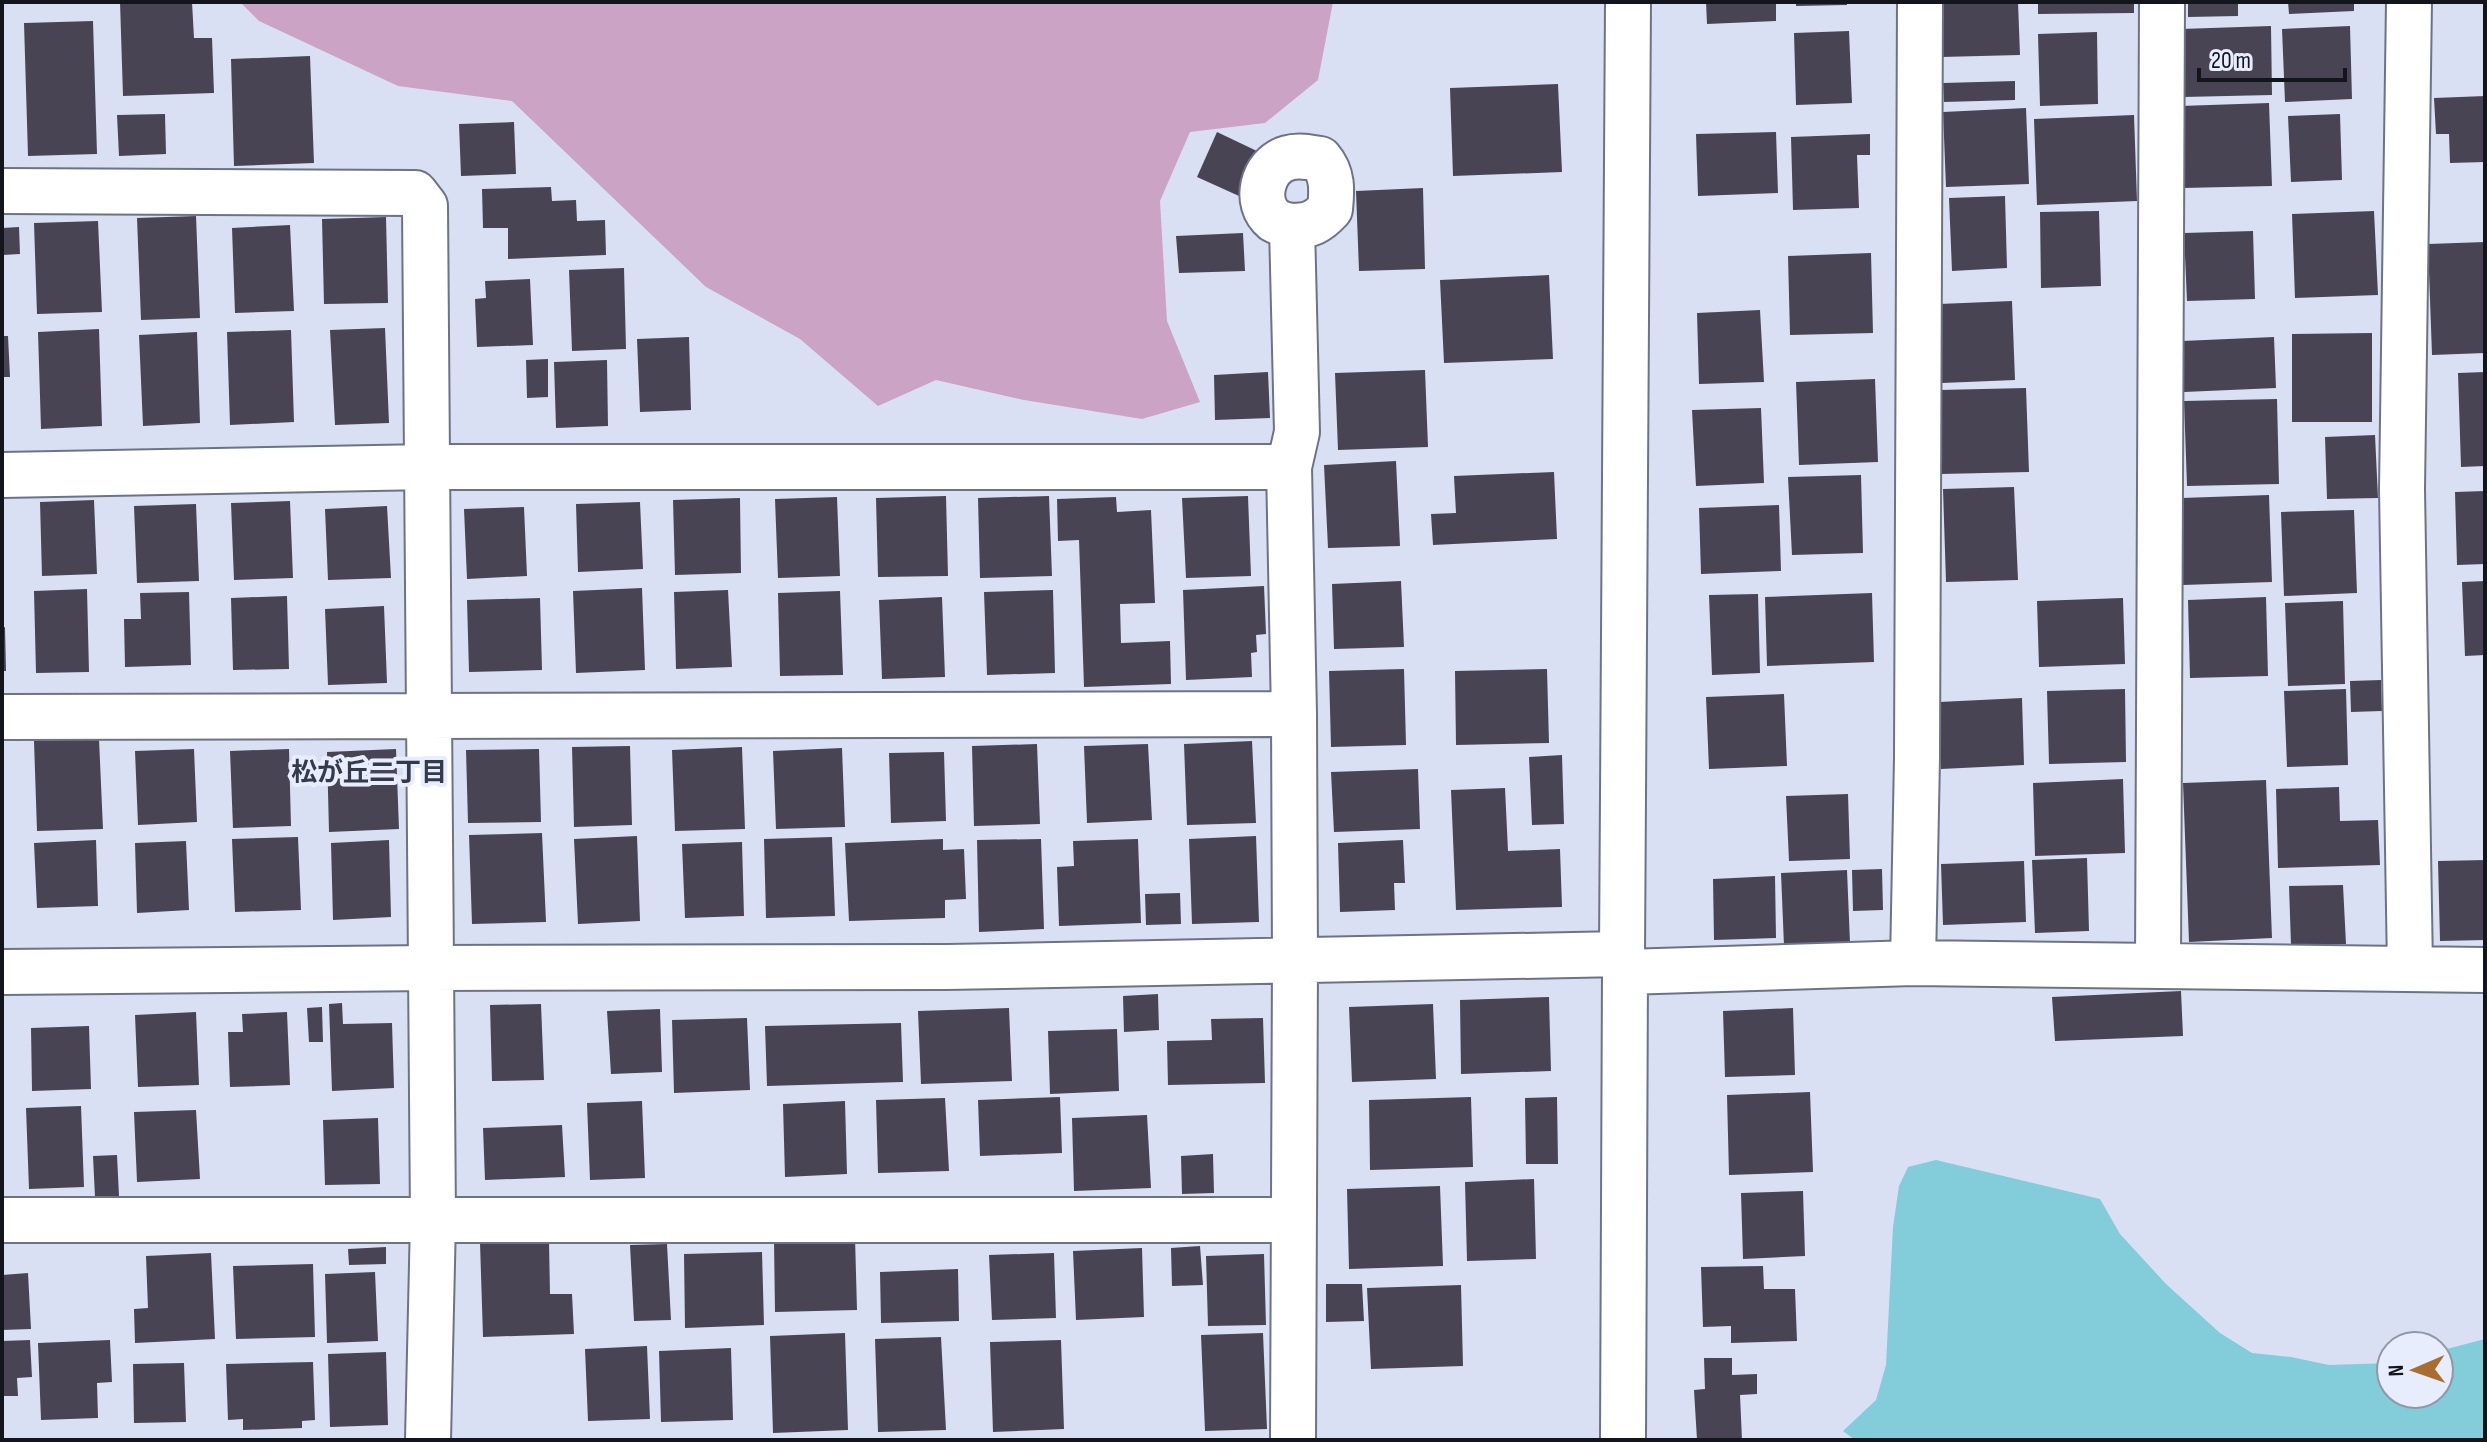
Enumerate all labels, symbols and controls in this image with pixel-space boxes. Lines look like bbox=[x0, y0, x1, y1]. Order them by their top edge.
scale bar bbox=[2199, 32, 2345, 82]
text: 20 m bbox=[2211, 46, 2251, 75]
district label: 松が丘二丁目 bbox=[291, 758, 447, 789]
north arrow bbox=[2375, 1330, 2455, 1410]
text: N bbox=[2383, 1364, 2410, 1377]

